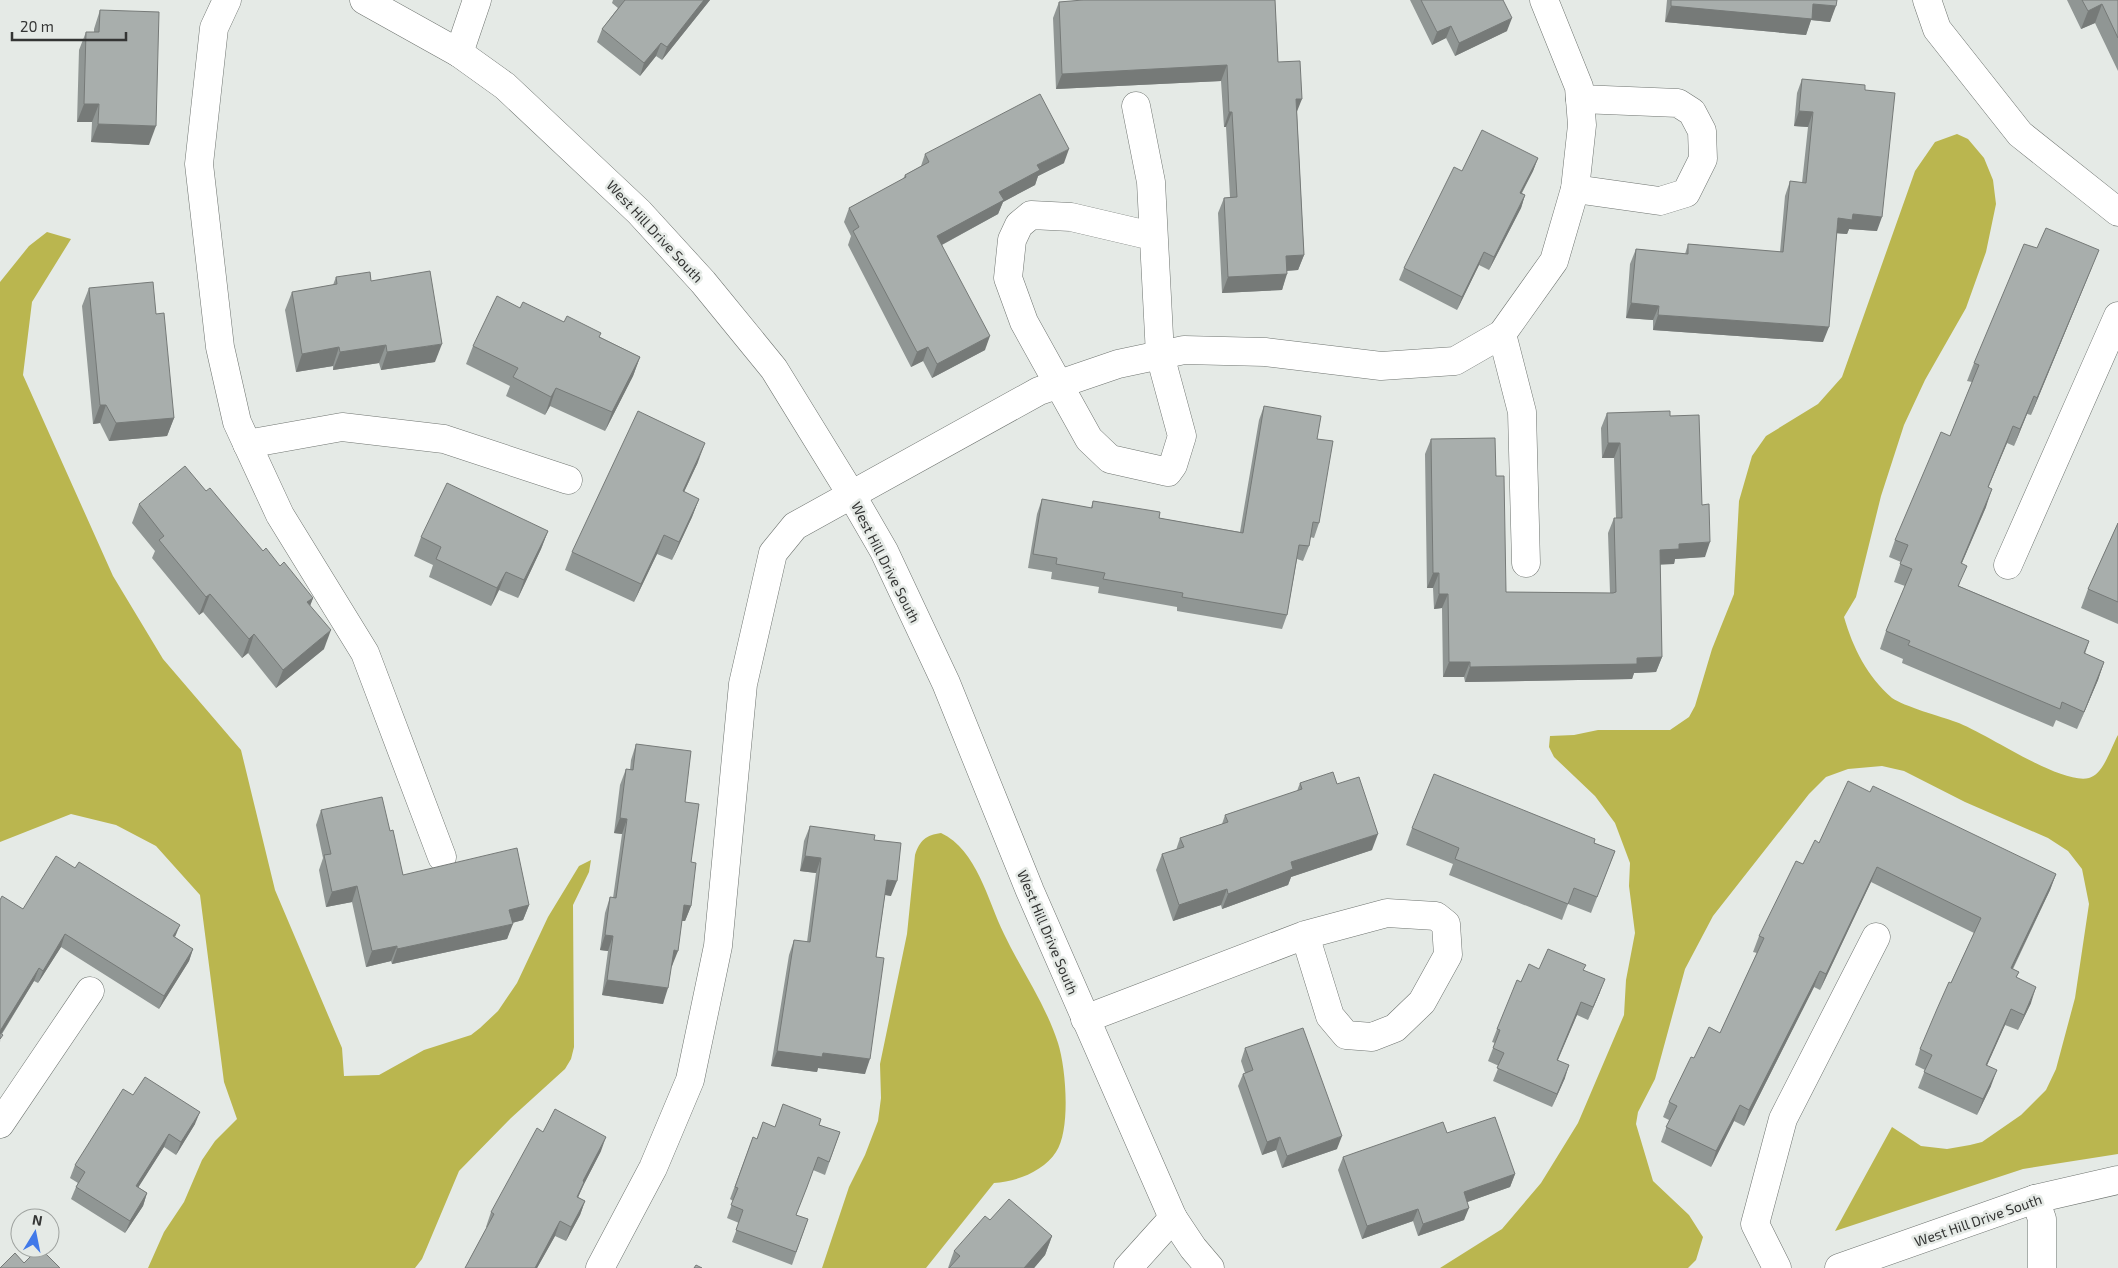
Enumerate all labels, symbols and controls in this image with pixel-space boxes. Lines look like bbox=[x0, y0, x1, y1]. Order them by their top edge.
scale bar bbox=[12, 10, 126, 42]
text: 20 m bbox=[20, 17, 54, 35]
street label: West Hill Drive South bbox=[603, 176, 707, 286]
street label: West Hill Drive South bbox=[848, 499, 924, 625]
street label: West Hill Drive South bbox=[1014, 867, 1082, 997]
street label: West Hill Drive South bbox=[1912, 1190, 2044, 1250]
north arrow bbox=[10, 1208, 60, 1258]
text: N bbox=[31, 1210, 44, 1229]

